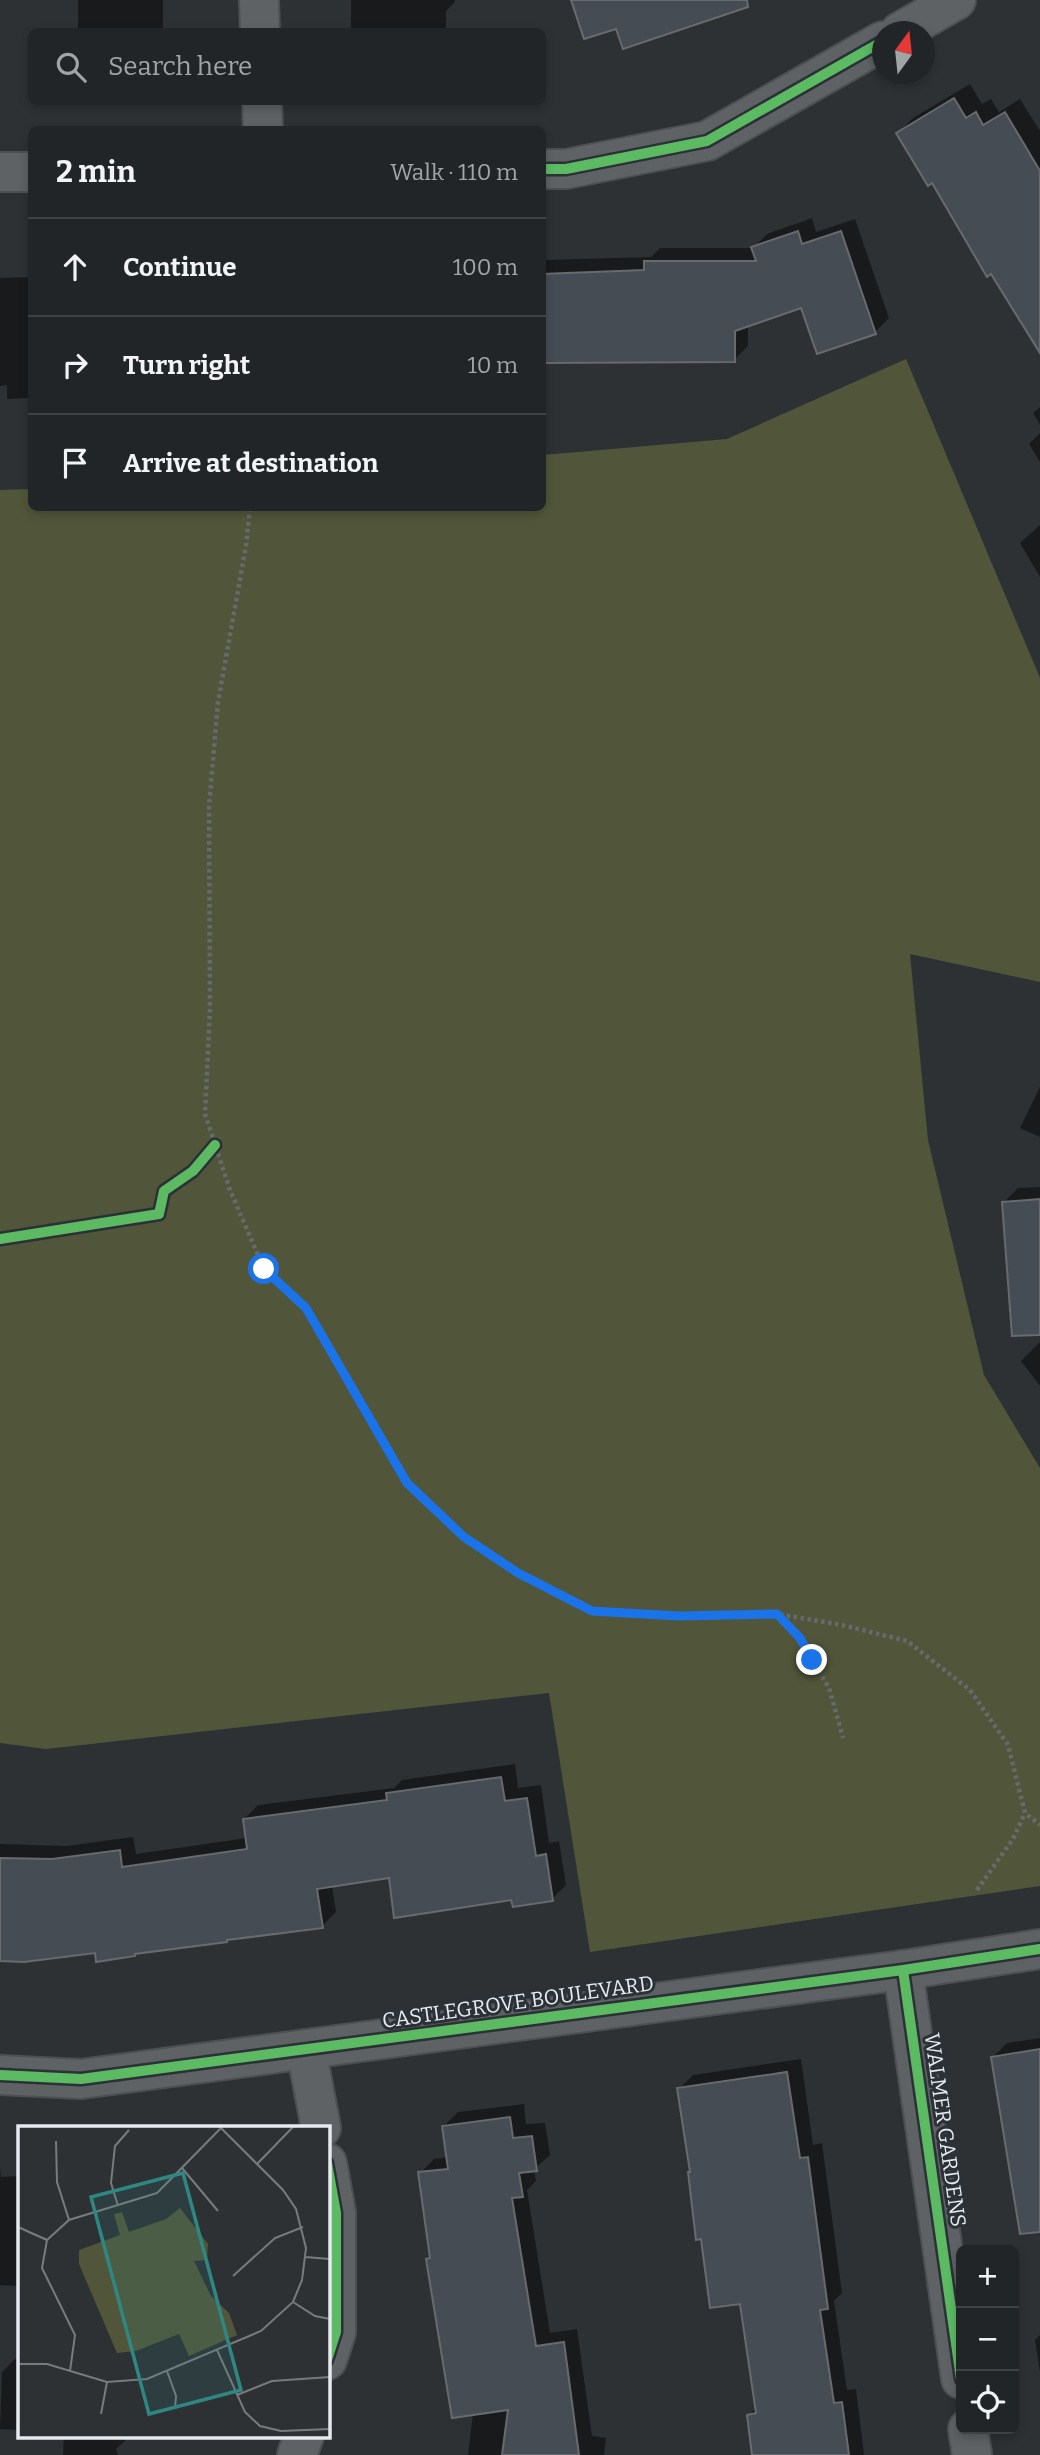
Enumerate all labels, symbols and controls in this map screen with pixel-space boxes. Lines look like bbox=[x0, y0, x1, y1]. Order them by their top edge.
north arrow bbox=[872, 21, 935, 84]
search box bbox=[28, 28, 546, 105]
icon: search bbox=[52, 48, 90, 86]
text: Search here bbox=[108, 51, 252, 82]
text: 2 min bbox=[56, 154, 136, 190]
text: Walk · 110 m bbox=[390, 158, 518, 186]
icon: ahead bbox=[56, 248, 94, 286]
text: Continue bbox=[123, 252, 237, 283]
text: 100 m bbox=[453, 253, 518, 281]
icon: right bbox=[56, 346, 94, 384]
text: Turn right bbox=[123, 350, 250, 381]
text: 10 m bbox=[467, 351, 518, 379]
icon: arrive bbox=[56, 444, 94, 482]
text: Arrive at destination bbox=[123, 448, 378, 479]
route start bbox=[248, 1253, 279, 1284]
route end bbox=[796, 1644, 827, 1675]
street label: CASTLEGROVE BOULEVARD bbox=[381, 1970, 655, 2034]
street label: WALMER GARDENS bbox=[919, 2031, 971, 2229]
inset map bbox=[18, 2126, 329, 2438]
map controls bbox=[956, 2245, 1019, 2434]
button: + bbox=[956, 2245, 1019, 2308]
button: − bbox=[956, 2308, 1019, 2371]
button: locate bbox=[956, 2371, 1019, 2434]

